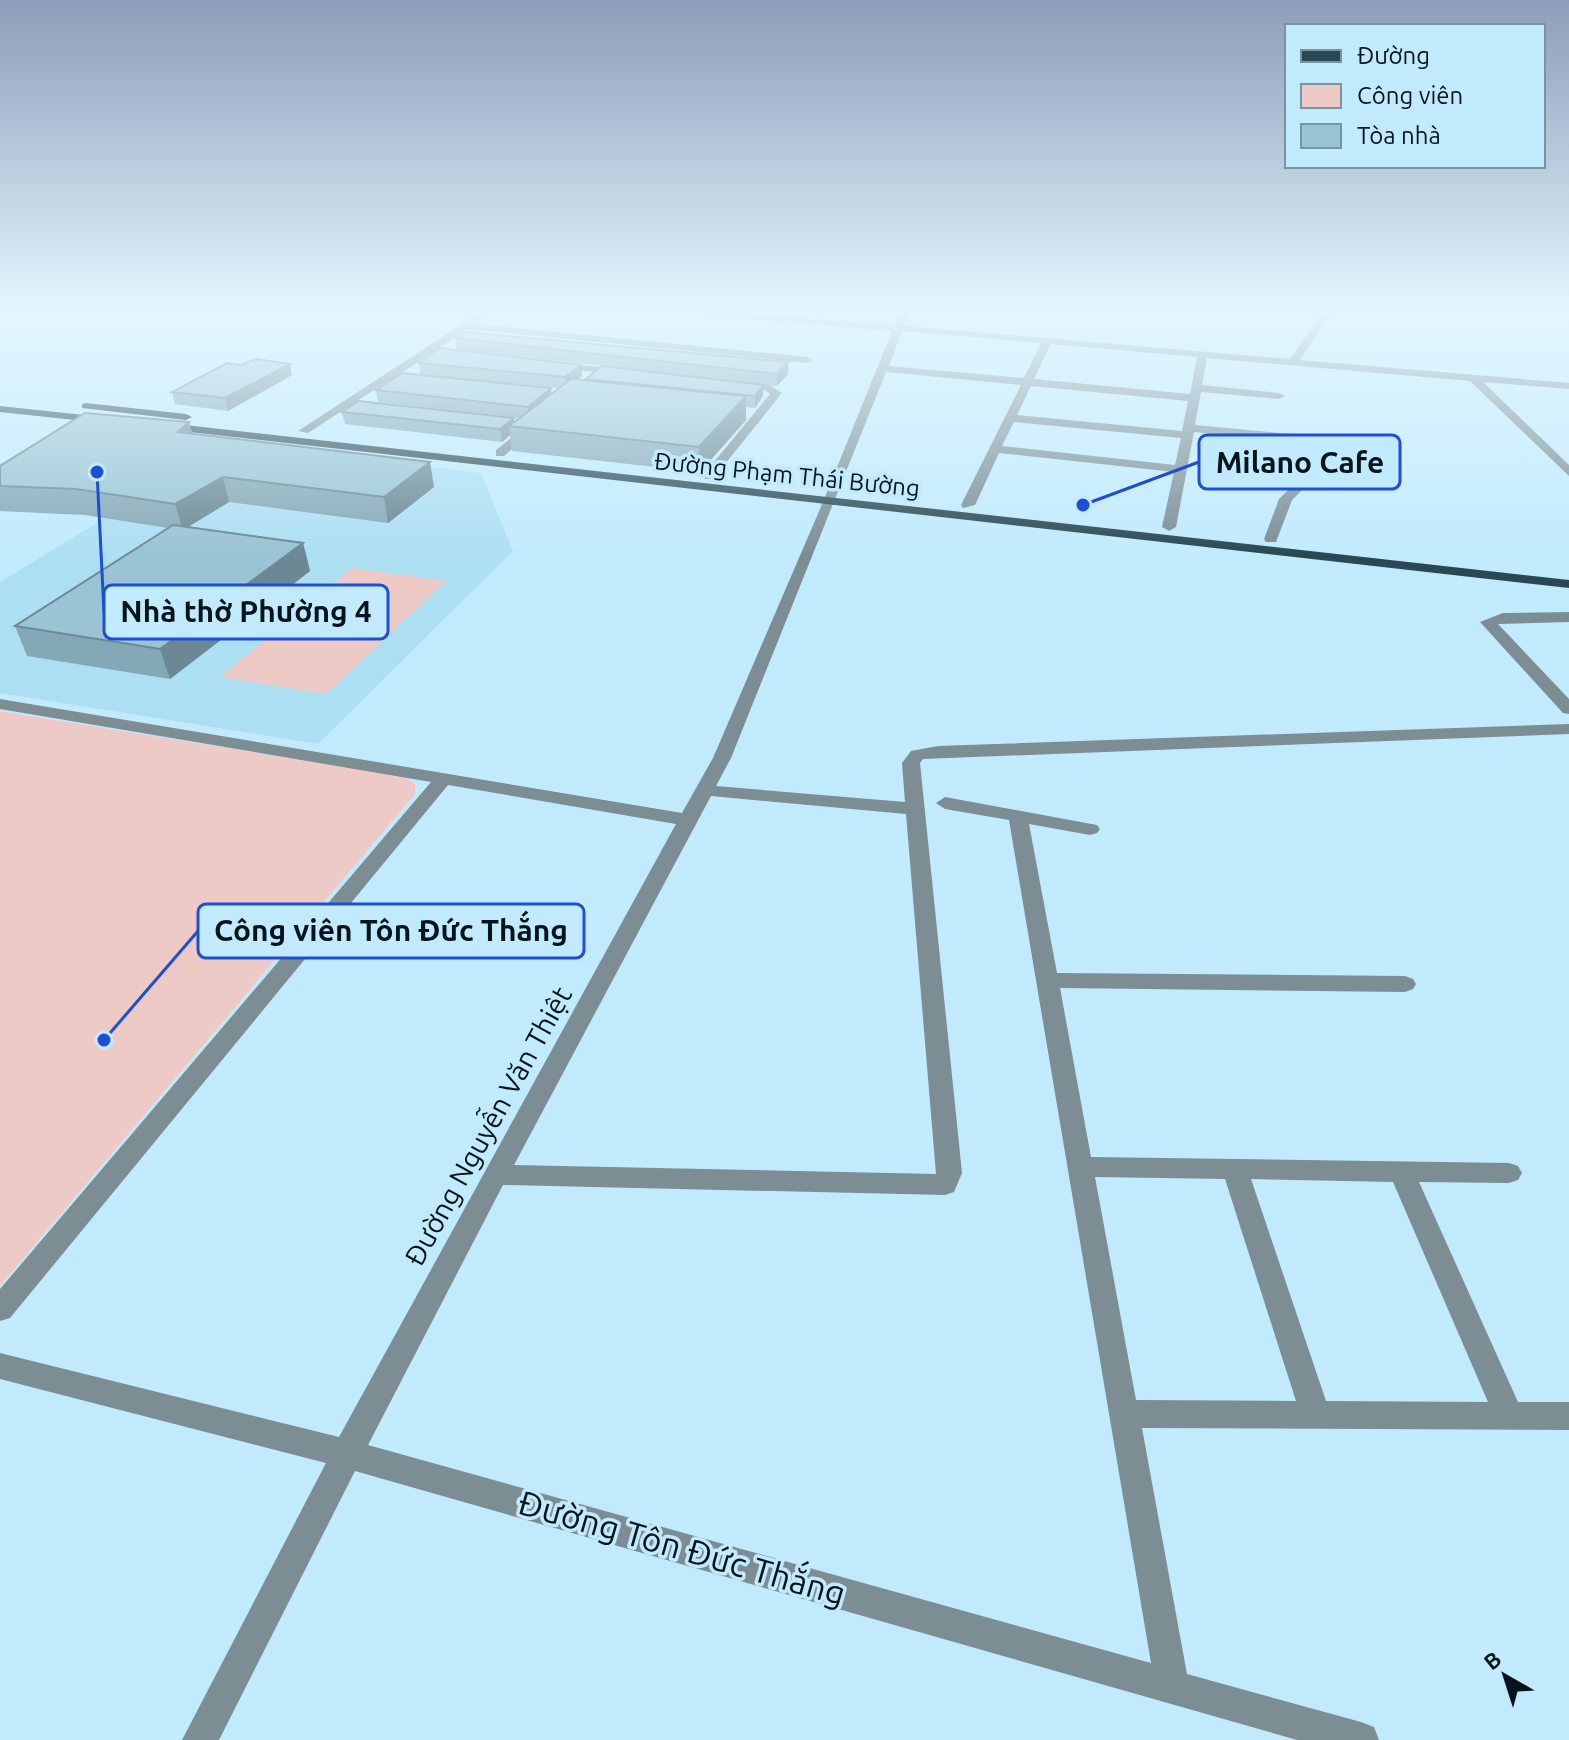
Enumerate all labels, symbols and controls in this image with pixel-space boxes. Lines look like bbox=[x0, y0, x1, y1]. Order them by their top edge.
legend bbox=[1285, 24, 1545, 168]
text: Đường bbox=[1357, 42, 1430, 69]
text: Công viên bbox=[1357, 82, 1463, 109]
text: Tòa nhà bbox=[1357, 122, 1441, 149]
callout: Milano Cafe bbox=[1199, 435, 1400, 489]
text: Milano Cafe bbox=[1216, 445, 1384, 479]
street label: Đường Phạm Thái Bường bbox=[653, 447, 921, 502]
callout: Nhà thờ Phường 4 bbox=[104, 585, 388, 639]
text: Nhà thờ Phường 4 bbox=[120, 594, 372, 628]
callout: Công viên Tôn Đức Thắng bbox=[198, 904, 584, 958]
text: Công viên Tôn Đức Thắng bbox=[214, 910, 568, 947]
street label: Đường Nguyễn Văn Thiệt bbox=[396, 980, 577, 1271]
street label: Đường Tôn Đức Thắng bbox=[514, 1479, 851, 1612]
north arrow bbox=[1465, 1636, 1545, 1716]
text: B bbox=[1479, 1646, 1506, 1674]

